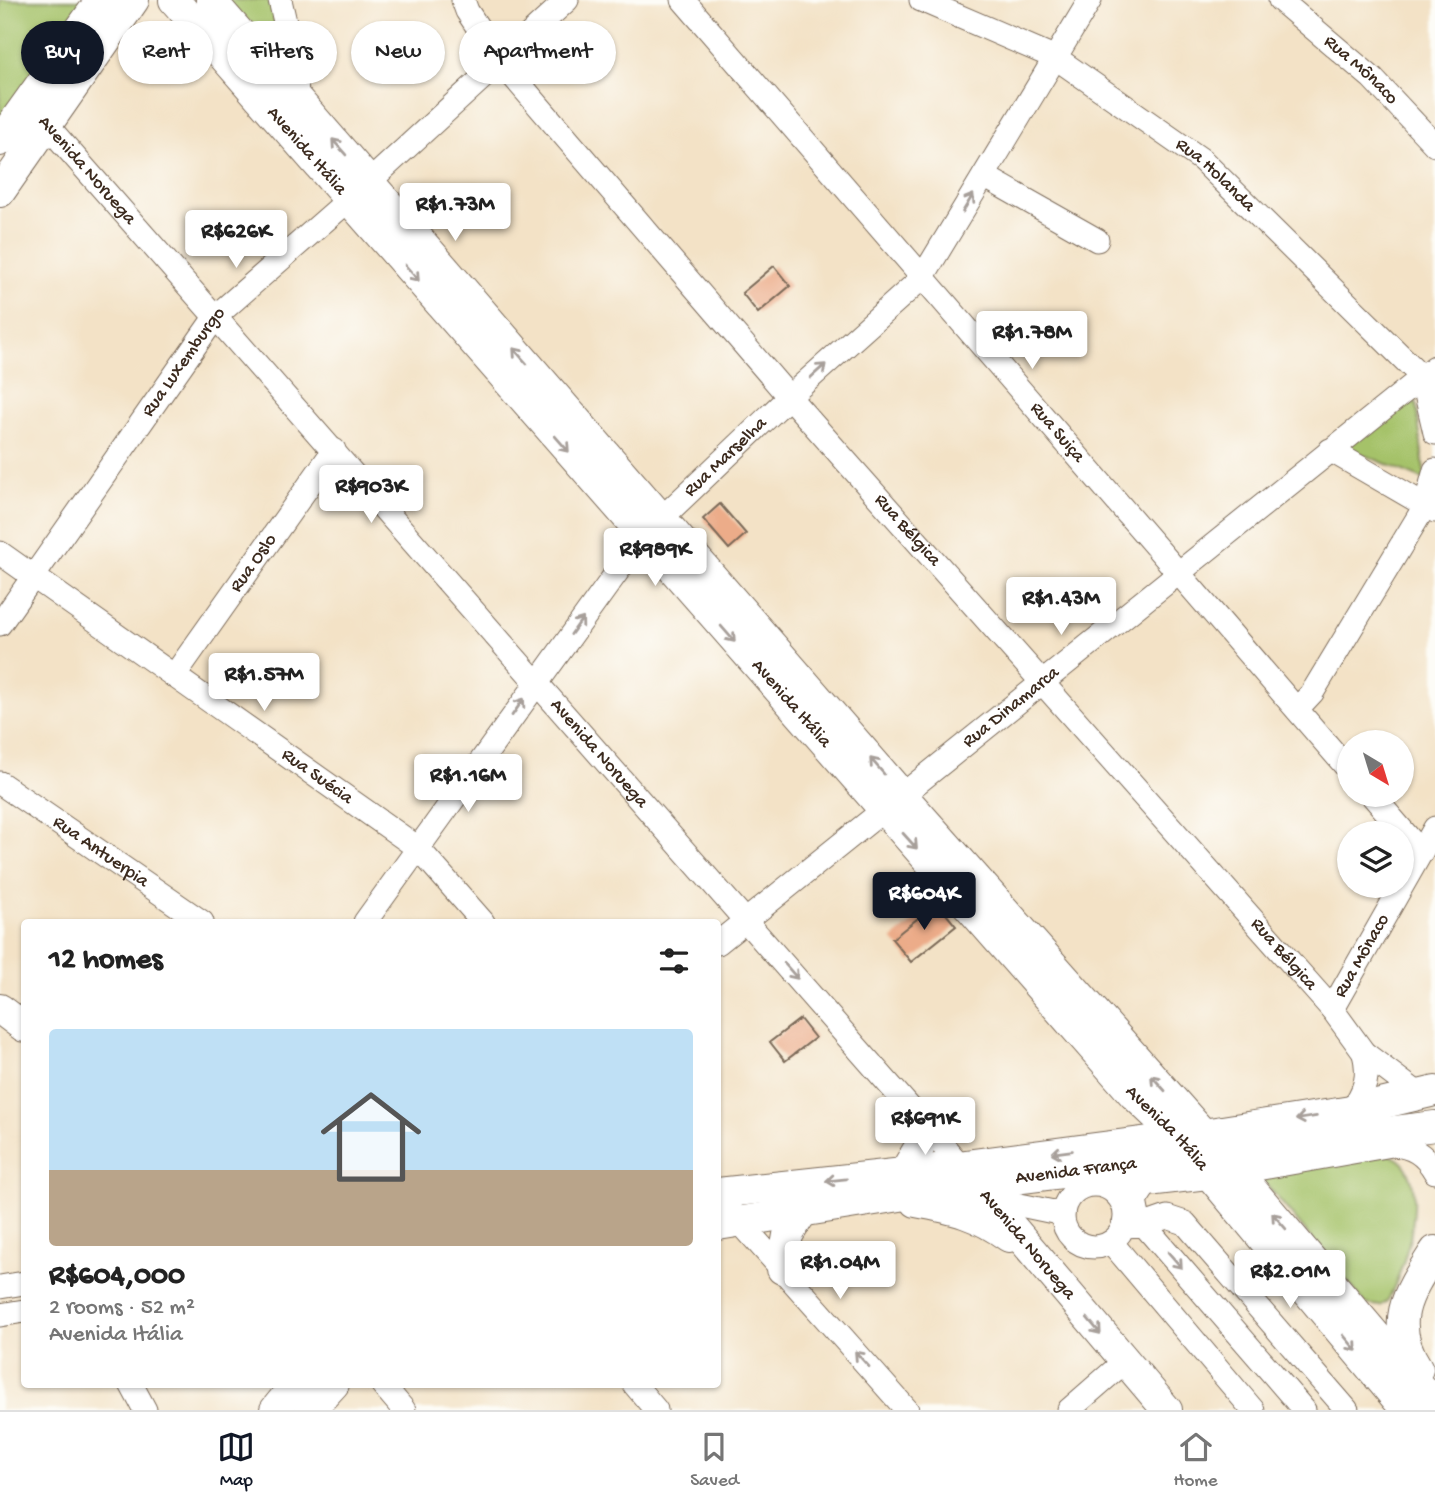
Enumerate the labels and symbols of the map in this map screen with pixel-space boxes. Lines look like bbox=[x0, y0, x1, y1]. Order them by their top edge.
street label: Rua Mônaco bbox=[1319, 30, 1403, 110]
street label: Avenida Itália bbox=[261, 102, 353, 201]
street label: Avenida Noruega bbox=[33, 111, 142, 231]
street label: Rua Holanda bbox=[1171, 133, 1261, 218]
one-way arrow bbox=[331, 139, 347, 157]
pin: R$1.73M bbox=[390, 184, 520, 243]
one-way arrow bbox=[961, 193, 975, 213]
pin: R$626K bbox=[179, 210, 293, 270]
one-way arrow bbox=[404, 264, 420, 282]
street label: Rua Luxemburgo bbox=[137, 302, 230, 422]
pin: R$1.78M bbox=[967, 312, 1097, 371]
one-way arrow bbox=[512, 347, 528, 365]
one-way arrow bbox=[809, 363, 827, 379]
street label: Rua Suiça bbox=[1025, 398, 1091, 469]
street label: Rua Marselha bbox=[679, 411, 773, 502]
one-way arrow bbox=[554, 435, 570, 453]
pin: R$903K bbox=[314, 466, 428, 525]
street label: Rua Bélgica bbox=[869, 489, 947, 573]
pin: R$989K bbox=[598, 528, 712, 588]
street label: Rua Oslo bbox=[225, 529, 282, 597]
pin: R$1.43M bbox=[996, 578, 1126, 637]
one-way arrow bbox=[569, 617, 584, 636]
one-way arrow bbox=[720, 624, 736, 642]
pin: R$1.57M bbox=[199, 654, 329, 713]
street label: Avenida Itália bbox=[746, 655, 837, 754]
street label: Rua Dinamarca bbox=[958, 661, 1065, 753]
street label: Avenida Noruega bbox=[545, 694, 654, 814]
one-way arrow bbox=[511, 698, 525, 717]
north arrow bbox=[1337, 730, 1414, 807]
street label: Rua Suécia bbox=[277, 743, 359, 811]
pin: R$1.16M bbox=[403, 754, 533, 814]
one-way arrow bbox=[869, 757, 885, 775]
street label: Rua Antuerpia bbox=[48, 811, 154, 894]
one-way arrow bbox=[902, 832, 918, 850]
pin: R$604K bbox=[867, 872, 981, 932]
street label: Rua Mônaco bbox=[1329, 910, 1395, 1002]
street label: Rua Bélgica bbox=[1245, 913, 1323, 997]
one-way arrow bbox=[783, 962, 799, 980]
one-way arrow bbox=[1150, 1074, 1166, 1092]
street label: Avenida Itália bbox=[1120, 1081, 1214, 1177]
pin: R$691K bbox=[868, 1098, 982, 1157]
one-way arrow bbox=[1295, 1112, 1318, 1125]
one-way arrow bbox=[1051, 1146, 1074, 1159]
street label: Avenida França bbox=[1014, 1152, 1139, 1190]
one-way arrow bbox=[825, 1174, 848, 1187]
street label: Avenida Noruega bbox=[974, 1185, 1081, 1306]
one-way arrow bbox=[1271, 1212, 1287, 1230]
pin: R$1.04M bbox=[775, 1242, 905, 1301]
pin: R$2.01M bbox=[1225, 1250, 1355, 1310]
one-way arrow bbox=[1167, 1251, 1183, 1269]
one-way arrow bbox=[1086, 1316, 1101, 1334]
one-way arrow bbox=[1342, 1333, 1358, 1351]
one-way arrow bbox=[854, 1350, 870, 1368]

